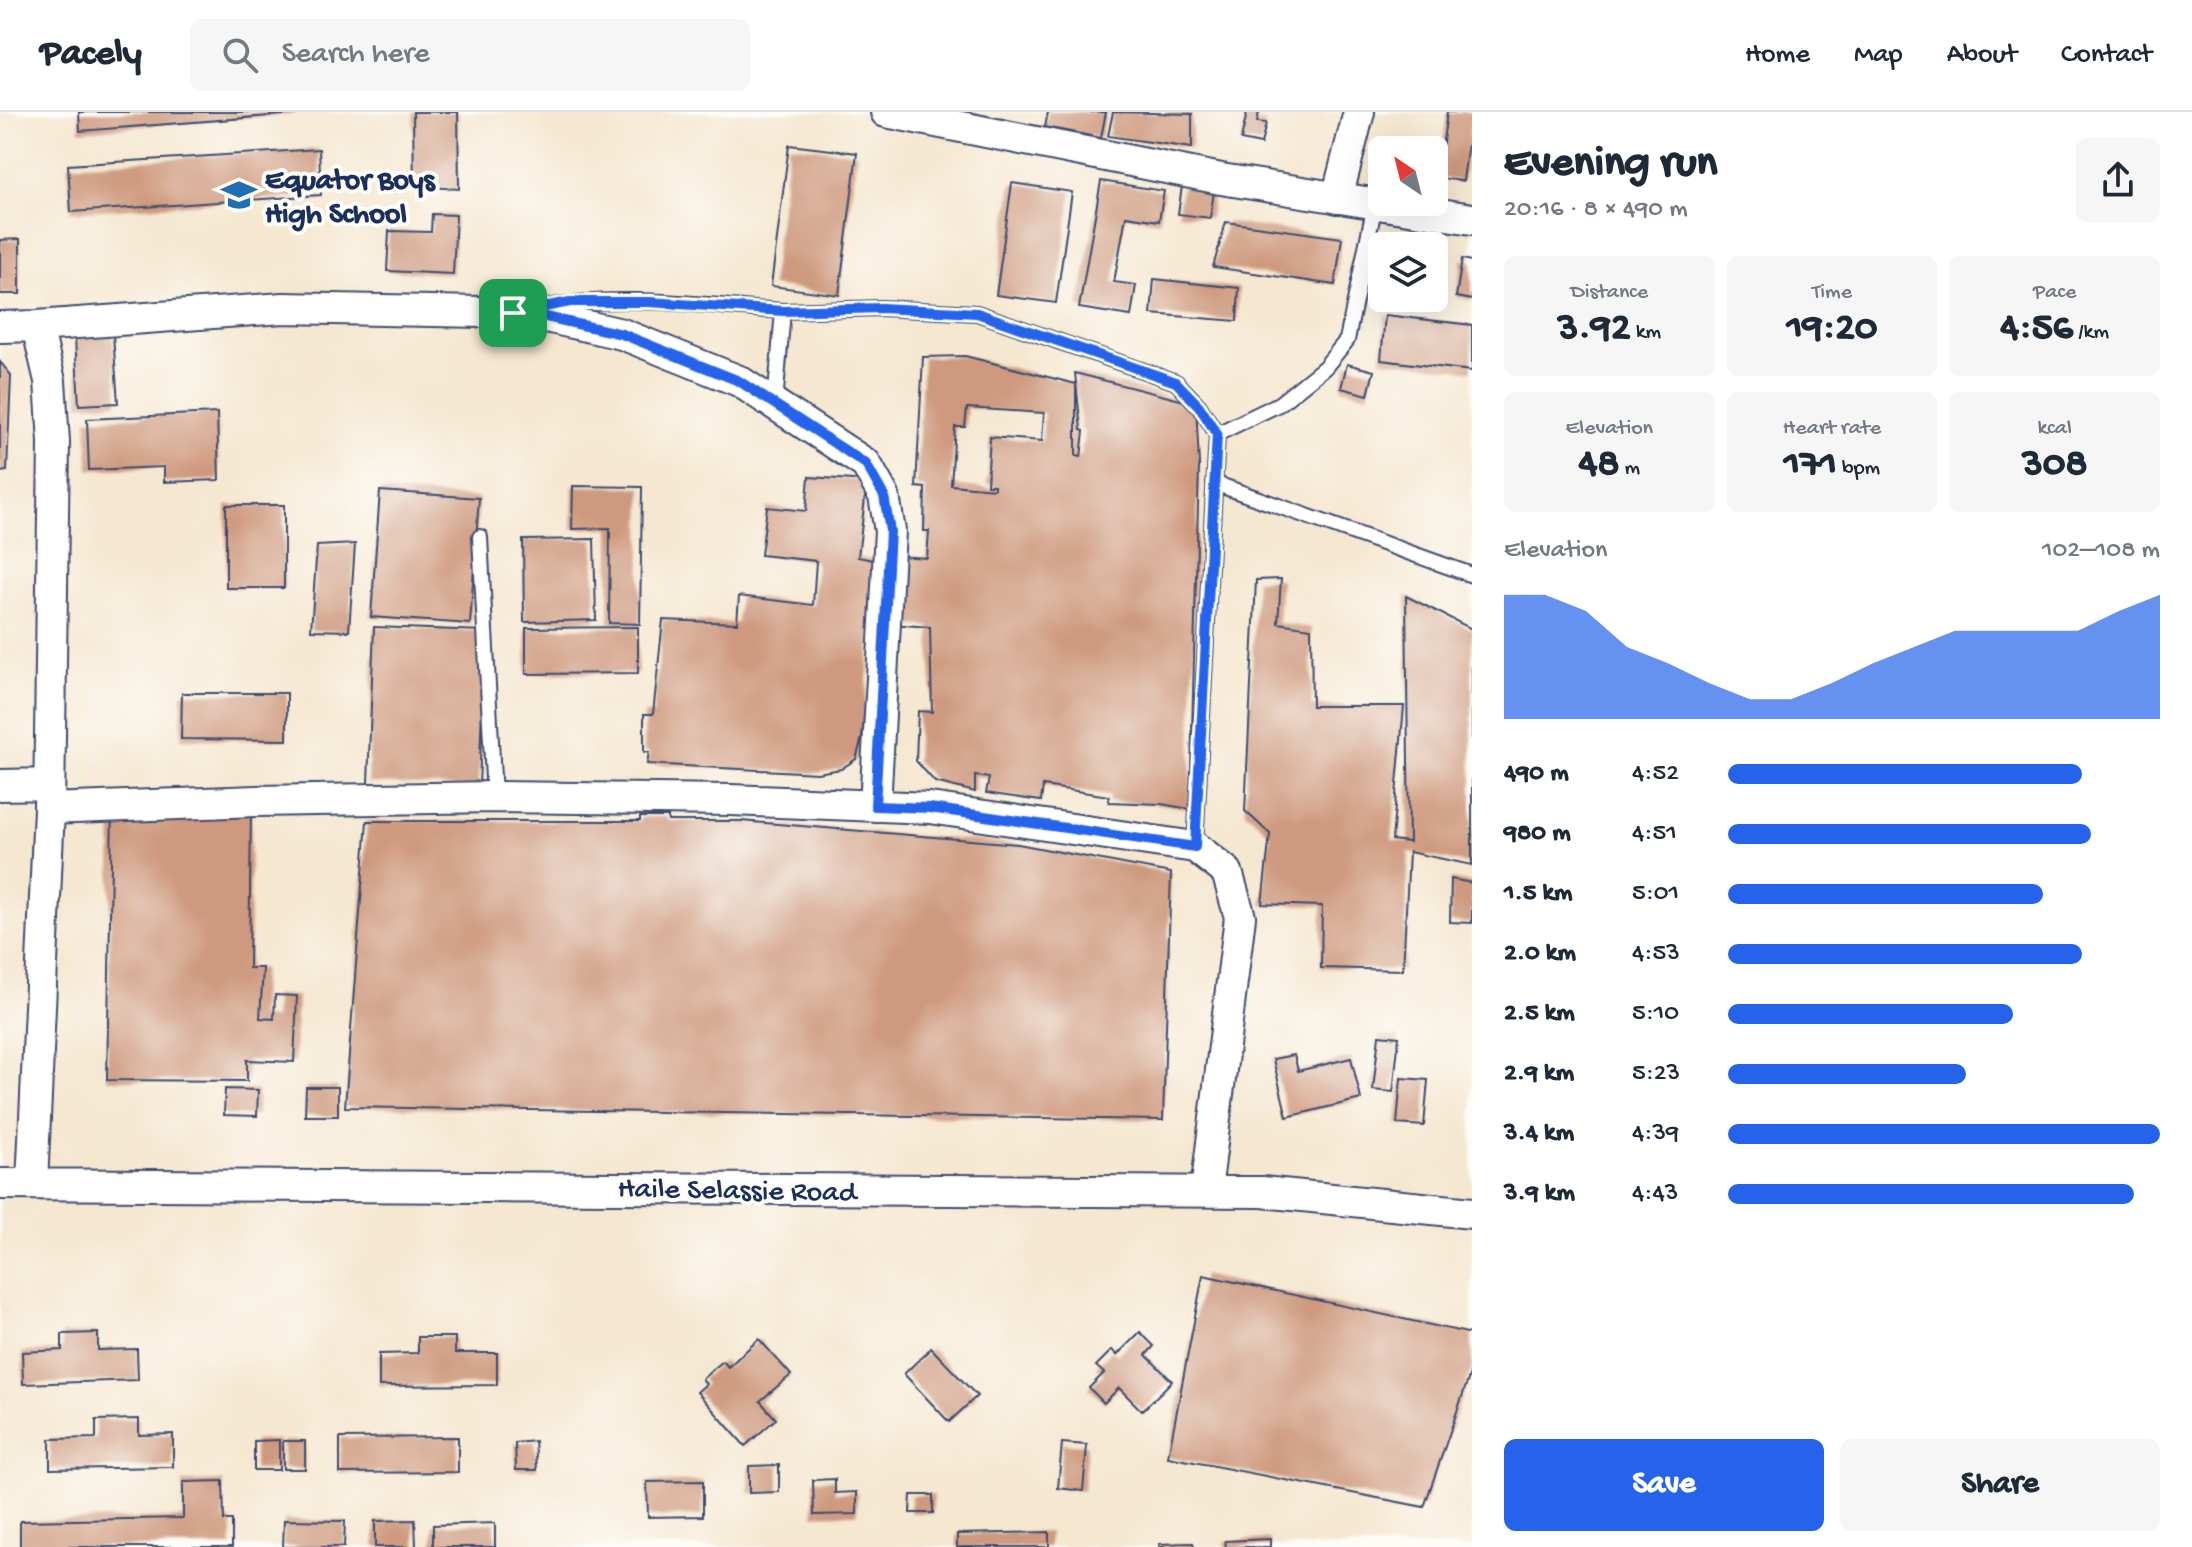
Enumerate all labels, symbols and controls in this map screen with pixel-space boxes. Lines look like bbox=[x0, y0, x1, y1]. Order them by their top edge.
search box bbox=[190, 19, 750, 91]
text: Pacely bbox=[40, 33, 142, 77]
icon: search bbox=[218, 33, 262, 77]
text: Search here bbox=[282, 38, 429, 73]
text: Home bbox=[1745, 39, 1810, 72]
text: Map bbox=[1854, 39, 1903, 72]
text: About bbox=[1947, 39, 2017, 72]
text: Contact bbox=[2061, 39, 2152, 72]
north arrow bbox=[1368, 136, 1448, 216]
map controls bbox=[1368, 136, 1448, 312]
button: share bbox=[2076, 138, 2160, 222]
text: Evening run bbox=[1504, 139, 1717, 191]
place label: Equator Boys High School bbox=[265, 165, 437, 234]
school or university icon: Equator Boys High School bbox=[220, 176, 258, 214]
text: 20:16 · 8 × 490 m bbox=[1504, 195, 1688, 226]
button: layers bbox=[1368, 232, 1448, 312]
pin bbox=[479, 279, 547, 347]
text: Distance bbox=[1570, 280, 1648, 306]
text: Time bbox=[1812, 280, 1852, 306]
text: Pace bbox=[2033, 280, 2076, 306]
icon: arrive bbox=[491, 291, 535, 335]
text: 3.92 bbox=[1558, 306, 1630, 353]
text: 19:20 bbox=[1786, 306, 1878, 353]
text: 4:56 bbox=[2000, 306, 2073, 353]
text: km bbox=[1630, 320, 1661, 346]
text: /km bbox=[2073, 320, 2109, 346]
text: Elevation bbox=[1566, 416, 1653, 442]
text: Heart rate bbox=[1783, 416, 1881, 442]
text: kcal bbox=[2037, 416, 2072, 442]
text: 48 bbox=[1578, 442, 1619, 489]
text: 171 bbox=[1784, 442, 1837, 489]
text: 308 bbox=[2022, 442, 2087, 489]
text: m bbox=[1619, 456, 1640, 482]
text: bpm bbox=[1837, 456, 1880, 482]
text: Elevation bbox=[1504, 536, 1607, 567]
text: 102–108 m bbox=[2042, 536, 2160, 567]
text: 490 m bbox=[1504, 759, 1569, 790]
text: 4:52 bbox=[1632, 759, 1679, 790]
text: 980 m bbox=[1504, 819, 1571, 850]
text: 4:51 bbox=[1632, 819, 1677, 850]
text: 1.5 km bbox=[1504, 879, 1573, 910]
text: 5:01 bbox=[1632, 879, 1679, 910]
text: 2.0 km bbox=[1504, 939, 1576, 970]
text: 4:53 bbox=[1632, 939, 1680, 970]
text: 2.5 km bbox=[1504, 999, 1575, 1030]
text: 5:10 bbox=[1632, 999, 1679, 1030]
text: 2.9 km bbox=[1504, 1059, 1574, 1090]
text: 5:23 bbox=[1632, 1059, 1680, 1090]
text: 3.4 km bbox=[1504, 1119, 1574, 1150]
text: 4:39 bbox=[1632, 1119, 1679, 1150]
street label: Haile Selassie Road bbox=[617, 1173, 859, 1212]
text: 3.9 km bbox=[1504, 1179, 1575, 1210]
text: 4:43 bbox=[1632, 1179, 1678, 1210]
button: Save bbox=[1504, 1439, 1824, 1531]
button: Share bbox=[1840, 1439, 2160, 1531]

